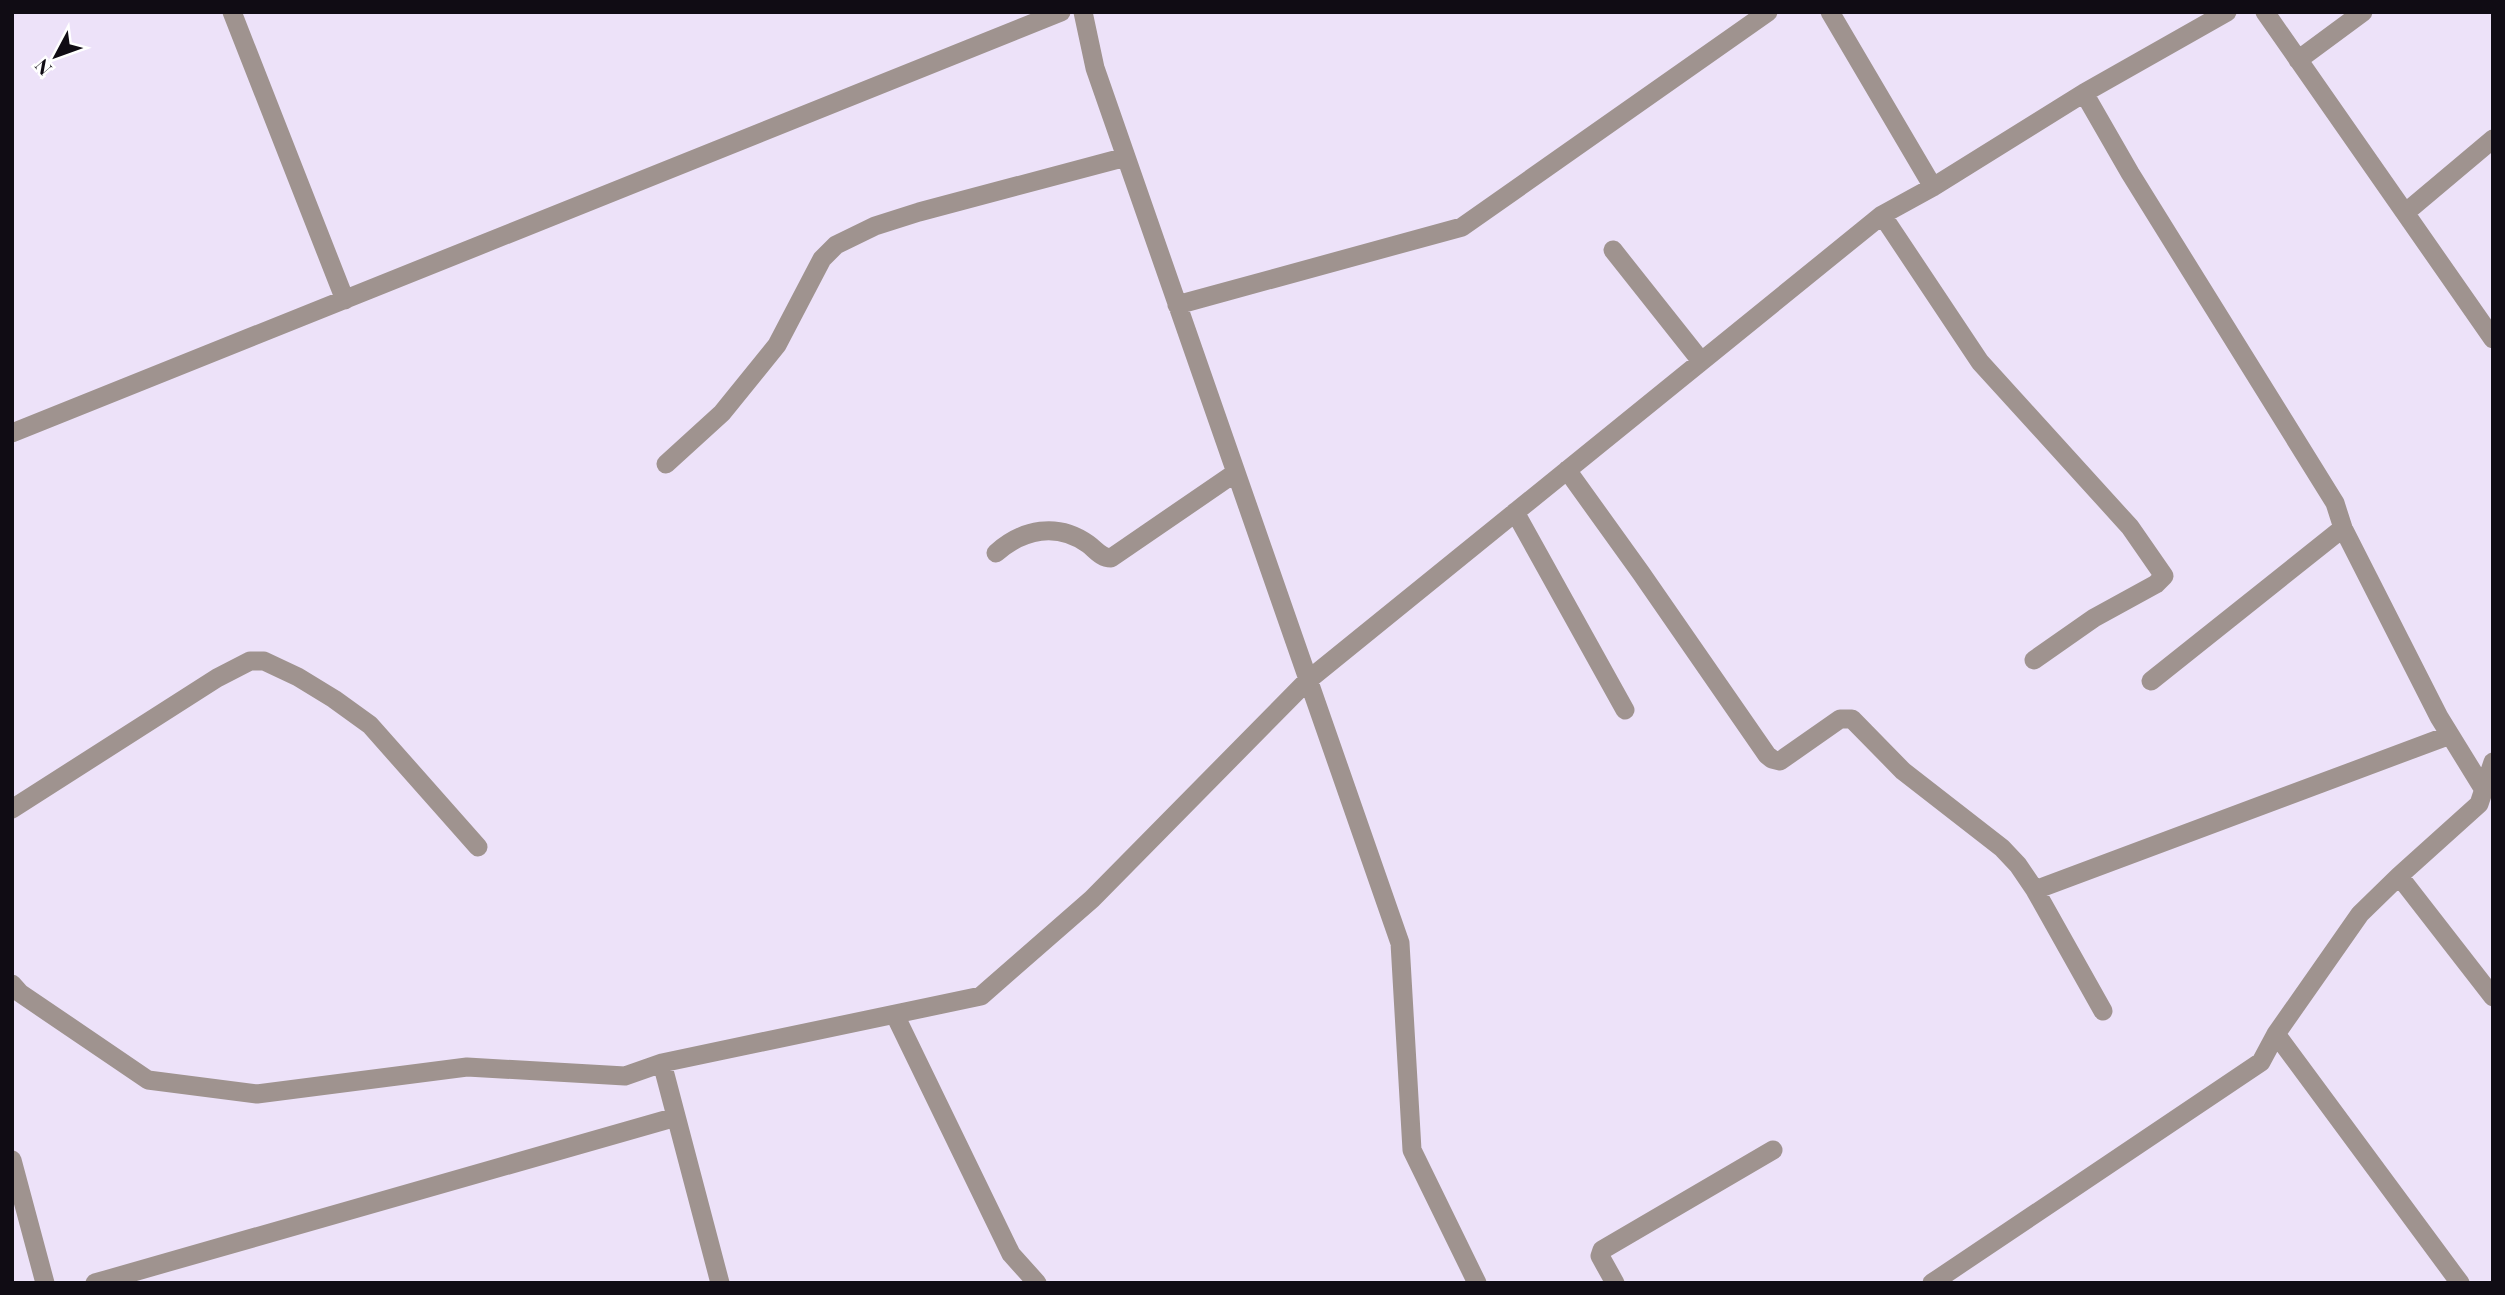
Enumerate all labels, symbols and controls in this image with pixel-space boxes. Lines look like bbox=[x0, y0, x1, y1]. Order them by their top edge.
north arrow bbox=[21, 21, 91, 91]
text: N bbox=[28, 54, 57, 82]

